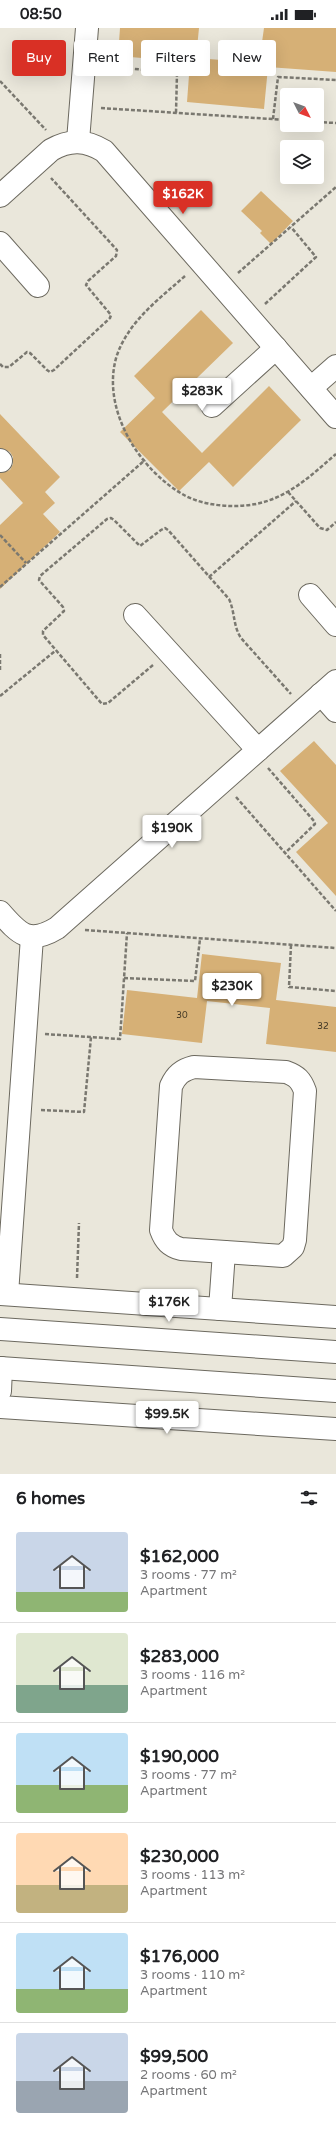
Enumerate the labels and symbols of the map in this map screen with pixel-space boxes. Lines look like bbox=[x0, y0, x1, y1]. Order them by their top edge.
north arrow bbox=[280, 88, 324, 132]
pin: $162K bbox=[155, 181, 211, 215]
pin: $283K bbox=[174, 378, 230, 412]
pin: $190K bbox=[144, 815, 200, 849]
pin: $230K bbox=[204, 973, 260, 1007]
house number: 30 bbox=[176, 1010, 188, 1021]
house number: 32 bbox=[317, 1021, 329, 1032]
pin: $176K bbox=[141, 1289, 197, 1323]
pin: $99.5K bbox=[134, 1401, 200, 1435]

